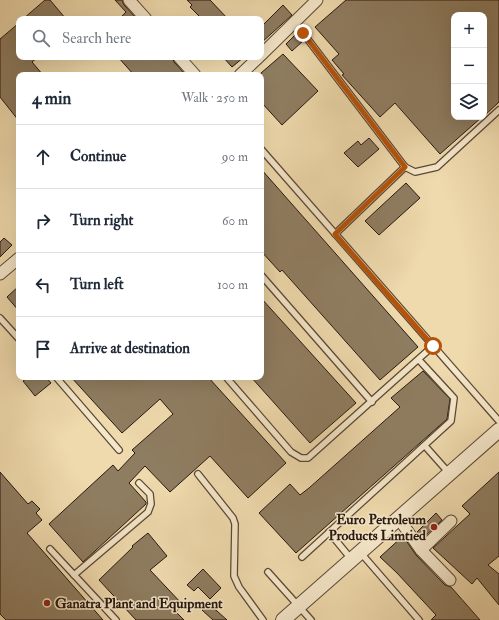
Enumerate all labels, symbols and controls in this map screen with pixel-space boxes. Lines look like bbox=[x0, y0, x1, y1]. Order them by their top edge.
map controls bbox=[451, 12, 487, 120]
button: + bbox=[451, 12, 487, 48]
search box bbox=[16, 16, 264, 60]
route end bbox=[294, 24, 312, 42]
icon: search bbox=[30, 27, 52, 49]
text: Search here bbox=[62, 29, 131, 48]
button: − bbox=[451, 48, 487, 84]
button: layers bbox=[451, 84, 487, 120]
text: 4 min bbox=[32, 88, 71, 109]
text: Walk · 250 m bbox=[181, 90, 248, 106]
icon: ahead bbox=[32, 146, 54, 168]
text: Continue bbox=[70, 147, 126, 166]
text: 90 m bbox=[222, 149, 248, 165]
icon: right bbox=[32, 210, 54, 232]
text: Turn right bbox=[70, 211, 133, 230]
text: 60 m bbox=[222, 213, 248, 229]
icon: left bbox=[32, 274, 54, 296]
text: Turn left bbox=[70, 275, 124, 294]
text: 100 m bbox=[217, 277, 248, 293]
route start bbox=[424, 337, 442, 355]
icon: arrive bbox=[32, 338, 54, 360]
text: Arrive at destination bbox=[70, 339, 190, 358]
place label: Euro Petroleum Products Limtied bbox=[328, 511, 426, 544]
marker: Euro Petroleum Products Limtied bbox=[429, 522, 439, 532]
place label: Ganatra Plant and Equipment bbox=[55, 595, 223, 613]
marker: Ganatra Plant and Equipment bbox=[42, 598, 52, 608]

